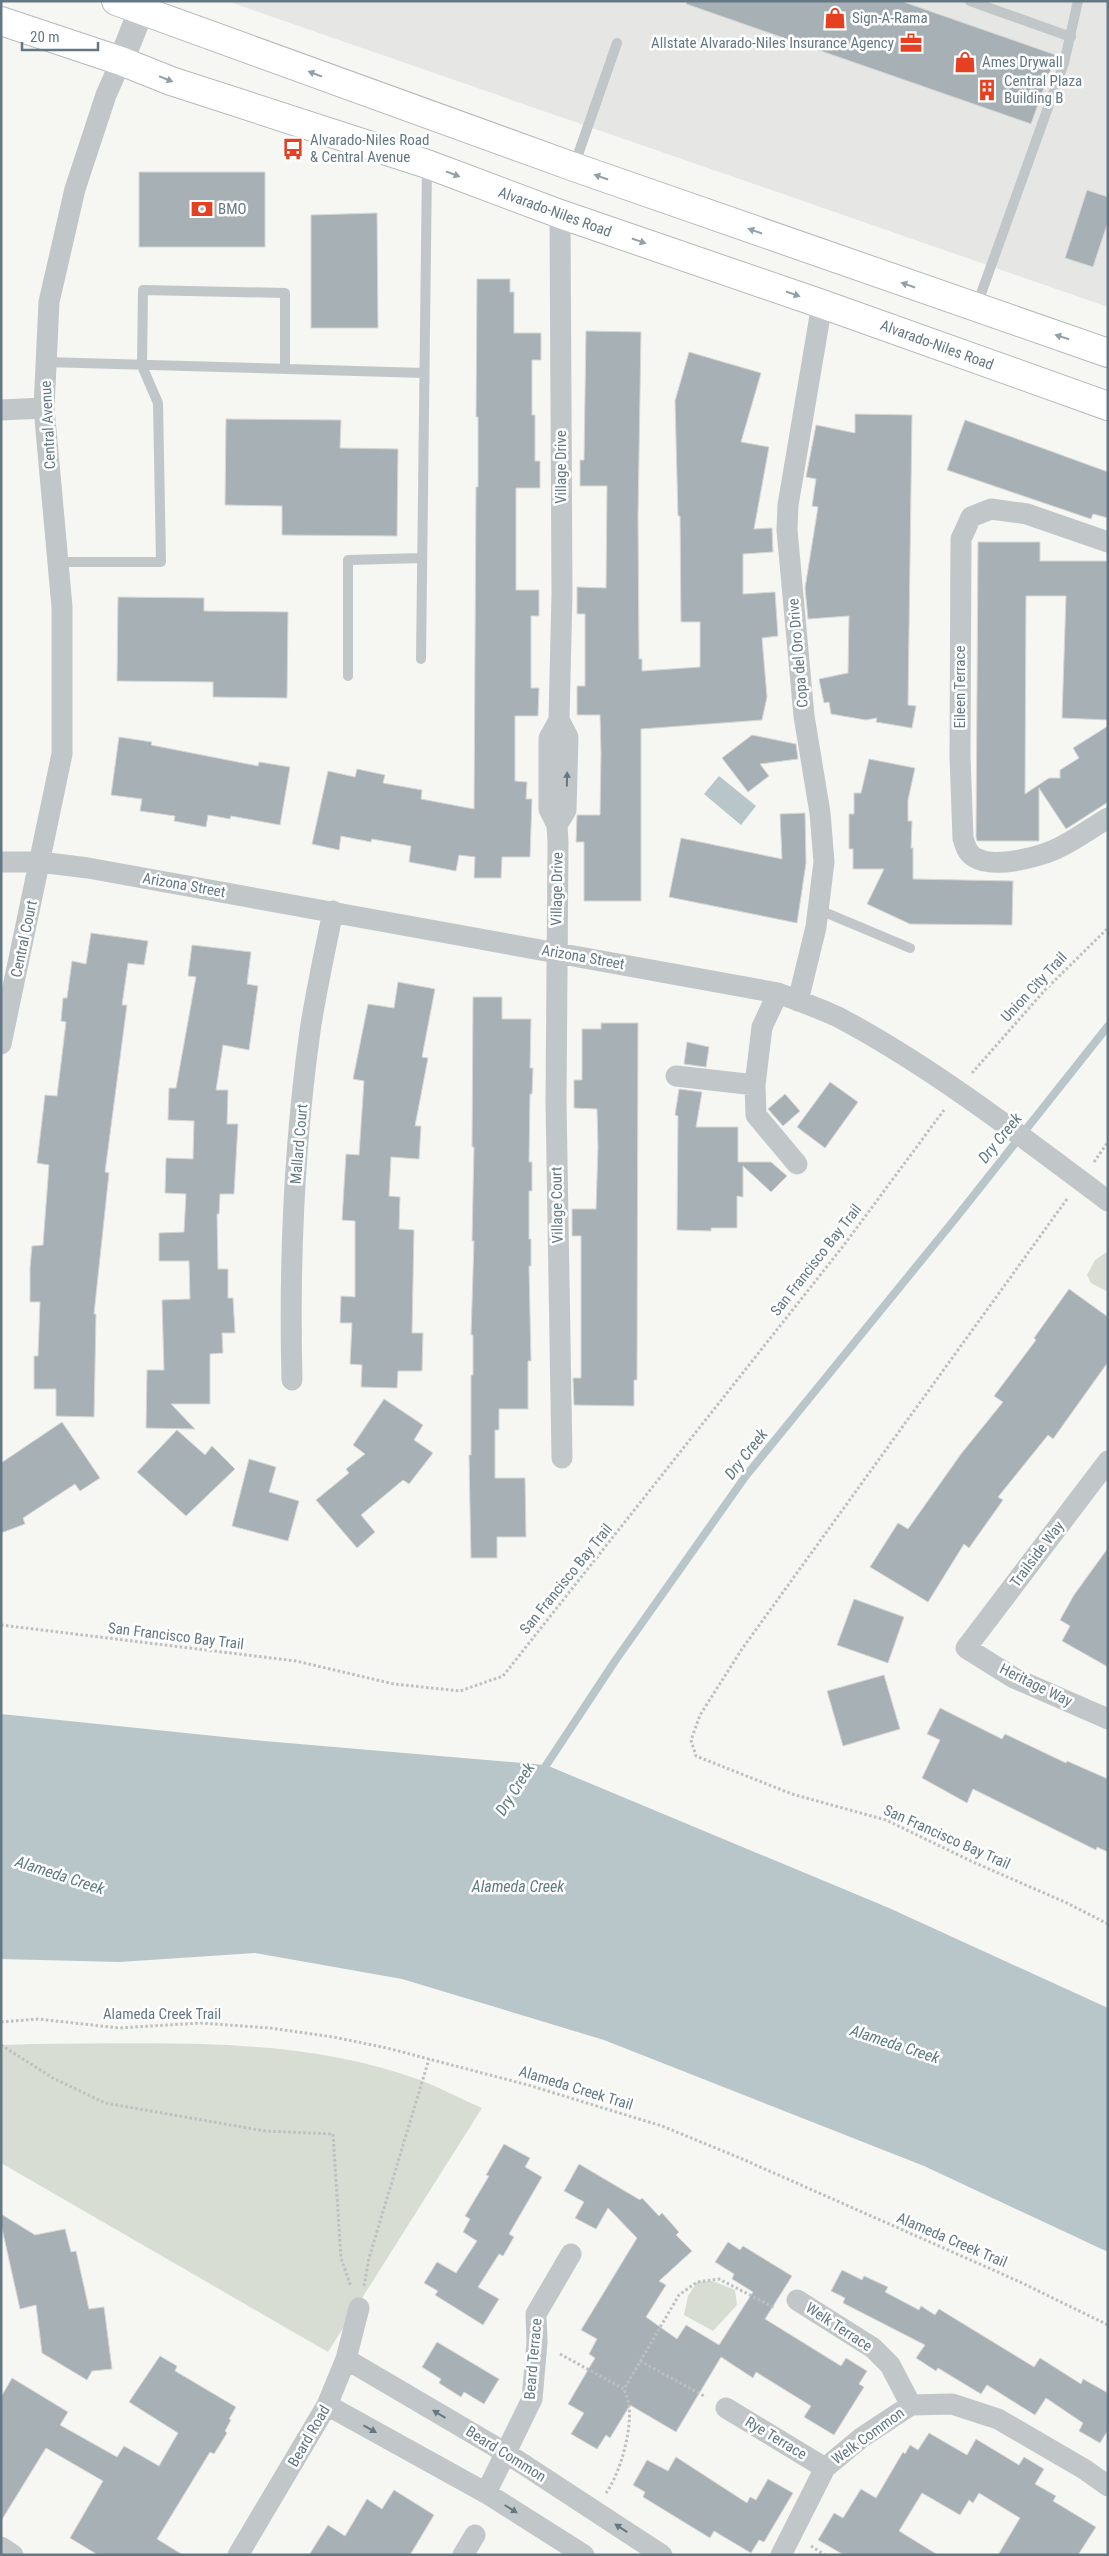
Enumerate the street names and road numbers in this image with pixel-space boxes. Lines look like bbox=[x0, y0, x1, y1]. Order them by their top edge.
street label: Alvarado-Niles Road bbox=[496, 183, 614, 241]
street label: Alvarado-Niles Road bbox=[878, 316, 996, 374]
street label: Central Avenue bbox=[37, 380, 59, 470]
street label: Village Drive bbox=[552, 430, 570, 504]
street label: Copa del Oro Drive bbox=[784, 598, 812, 708]
street label: Eileen Terrace bbox=[951, 646, 969, 728]
street label: Village Drive bbox=[547, 852, 567, 926]
street label: Arizona Street bbox=[141, 869, 227, 901]
street label: Central Court bbox=[7, 899, 41, 979]
street label: Arizona Street bbox=[540, 941, 626, 973]
street label: Union City Trail bbox=[997, 948, 1071, 1026]
street label: Mallard Court bbox=[287, 1103, 311, 1185]
street label: Village Court bbox=[547, 1167, 567, 1243]
street label: San Francisco Bay Trail bbox=[767, 1201, 865, 1319]
street label: Trailside Way bbox=[1006, 1517, 1068, 1591]
street label: San Francisco Bay Trail bbox=[516, 1520, 616, 1638]
street label: San Francisco Bay Trail bbox=[107, 1619, 245, 1653]
street label: Heritage Way bbox=[997, 1660, 1075, 1710]
street label: San Francisco Bay Trail bbox=[881, 1801, 1013, 1873]
street label: Alameda Creek Trail bbox=[103, 2005, 221, 2023]
street label: Alameda Creek Trail bbox=[517, 2062, 635, 2114]
street label: Alameda Creek Trail bbox=[894, 2209, 1010, 2271]
street label: Welk Terrace bbox=[802, 2299, 876, 2355]
street label: Beard Terrace bbox=[520, 2318, 546, 2400]
street label: Beard Road bbox=[284, 2402, 334, 2470]
street label: Welk Common bbox=[828, 2404, 908, 2468]
street label: Rye Terrace bbox=[742, 2413, 810, 2463]
street label: Beard Common bbox=[463, 2422, 549, 2486]

